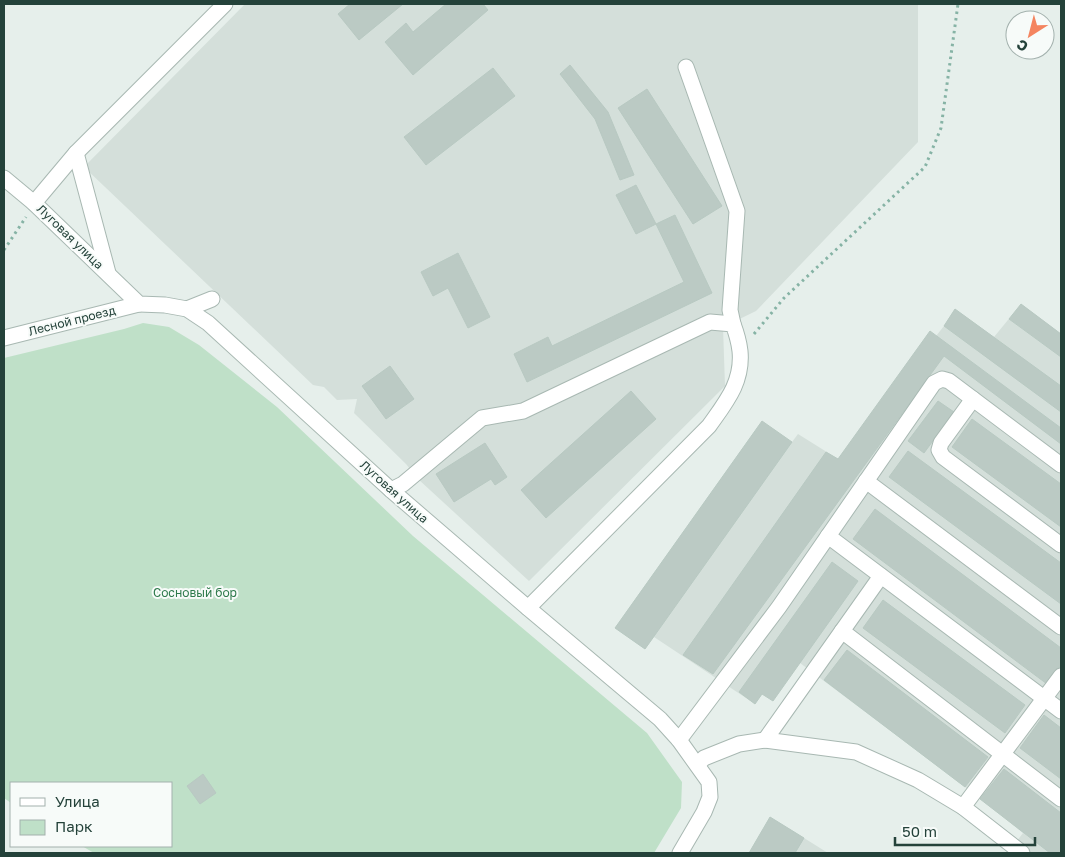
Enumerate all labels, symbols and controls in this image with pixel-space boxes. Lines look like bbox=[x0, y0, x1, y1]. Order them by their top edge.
north arrow bbox=[1005, 10, 1055, 60]
text: С bbox=[1013, 36, 1031, 56]
street label: Луговая улица bbox=[34, 201, 107, 272]
street label: Лесной проезд bbox=[27, 302, 117, 339]
street label: Луговая улица bbox=[357, 457, 431, 526]
park label: Сосновый бор bbox=[153, 585, 237, 600]
legend bbox=[10, 782, 172, 847]
text: Улица bbox=[55, 792, 100, 810]
scale bar bbox=[895, 814, 1035, 846]
text: Парк bbox=[55, 817, 93, 835]
text: 50 m bbox=[902, 822, 937, 840]

